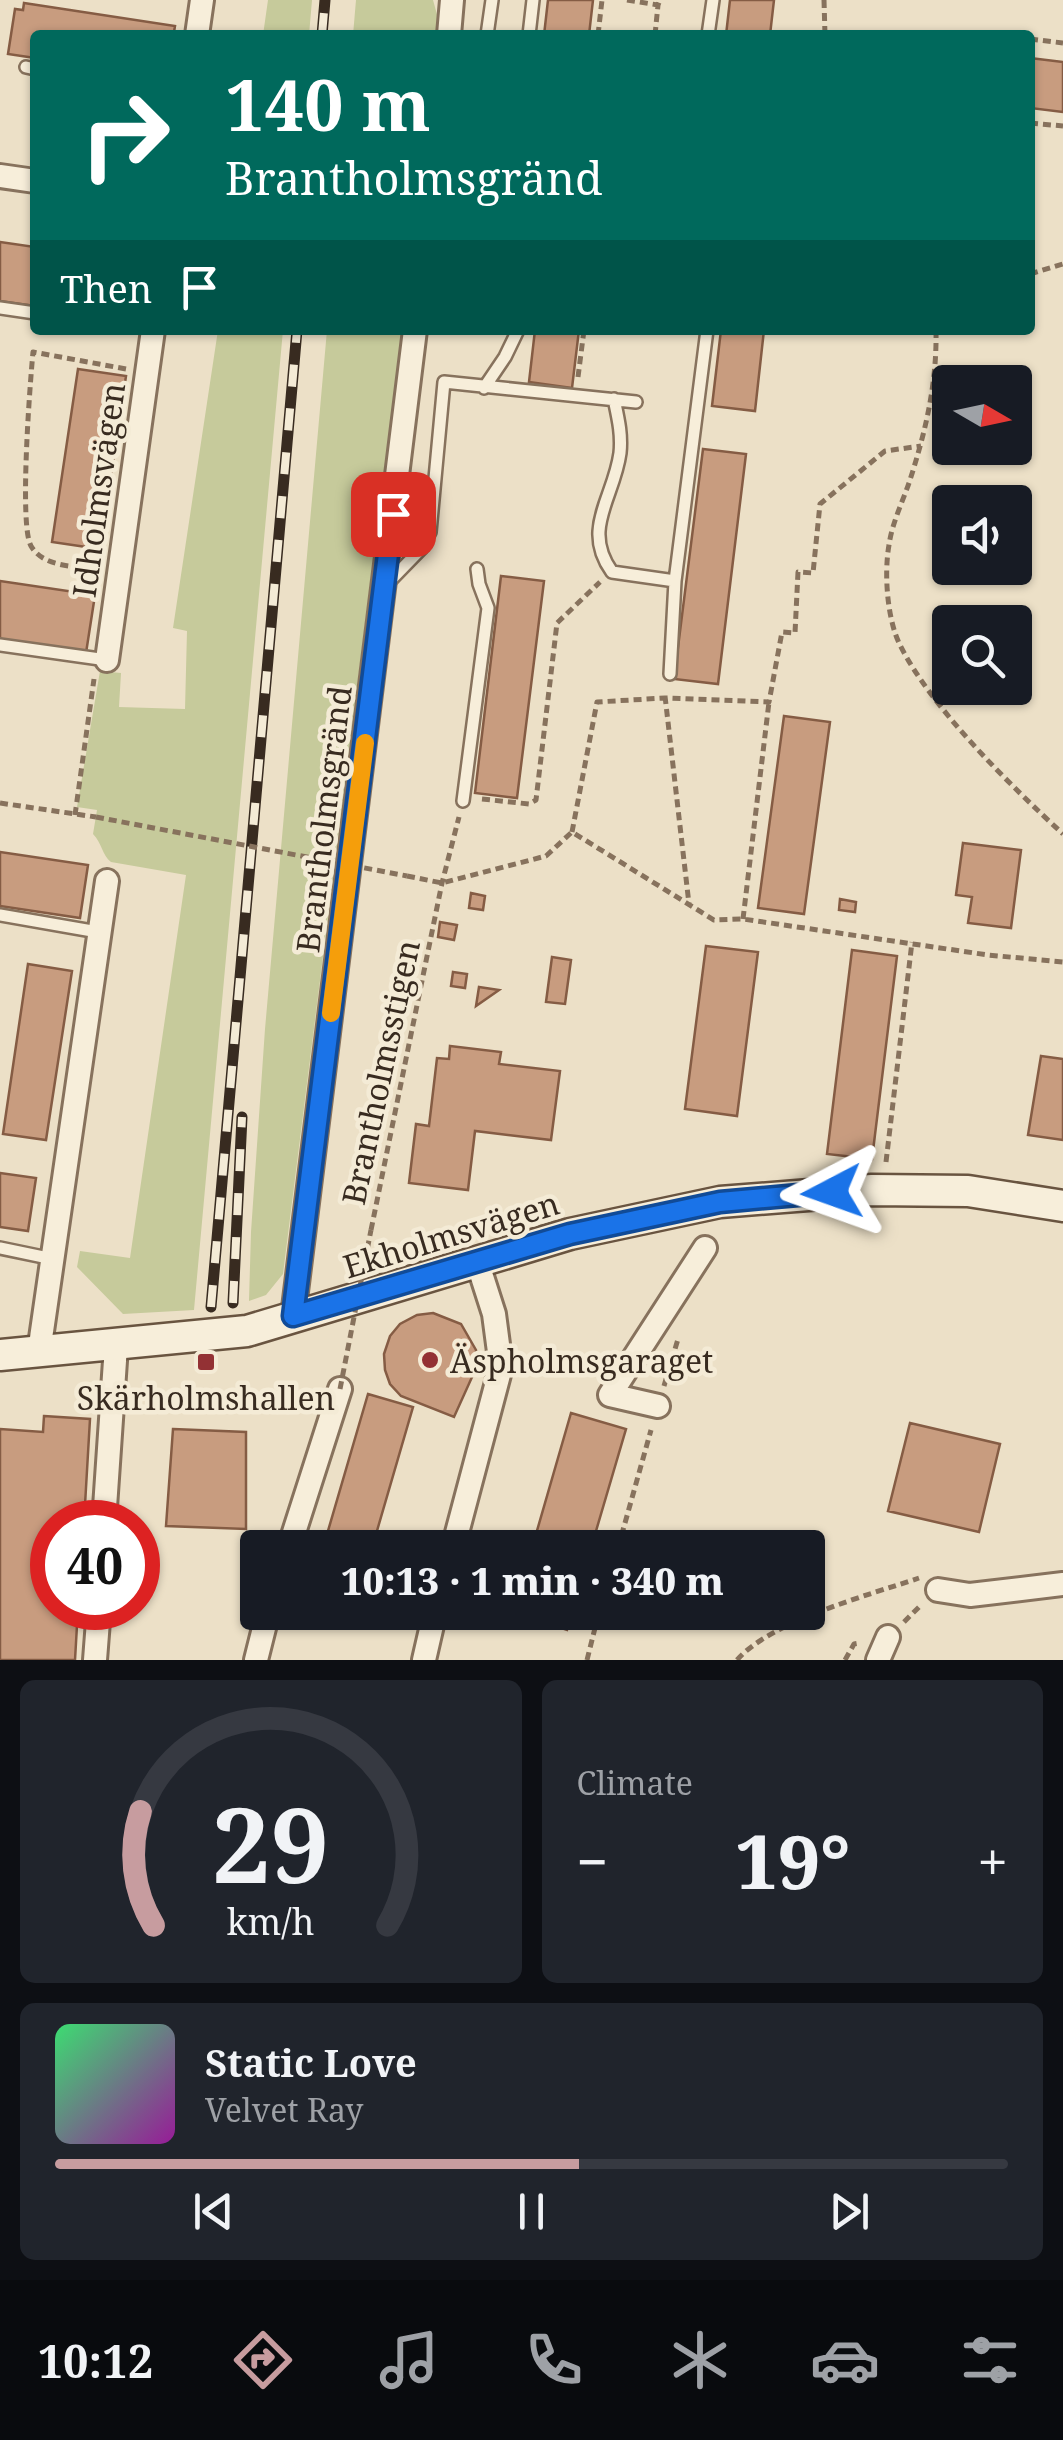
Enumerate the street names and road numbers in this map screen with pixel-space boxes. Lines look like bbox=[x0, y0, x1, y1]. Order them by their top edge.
street label: Idholmsvägen bbox=[62, 380, 134, 600]
street label: Brantholmsgränd bbox=[285, 683, 361, 955]
street label: Brantholmsstigen bbox=[331, 936, 429, 1208]
street label: Ekholmsvägen bbox=[338, 1181, 564, 1287]

